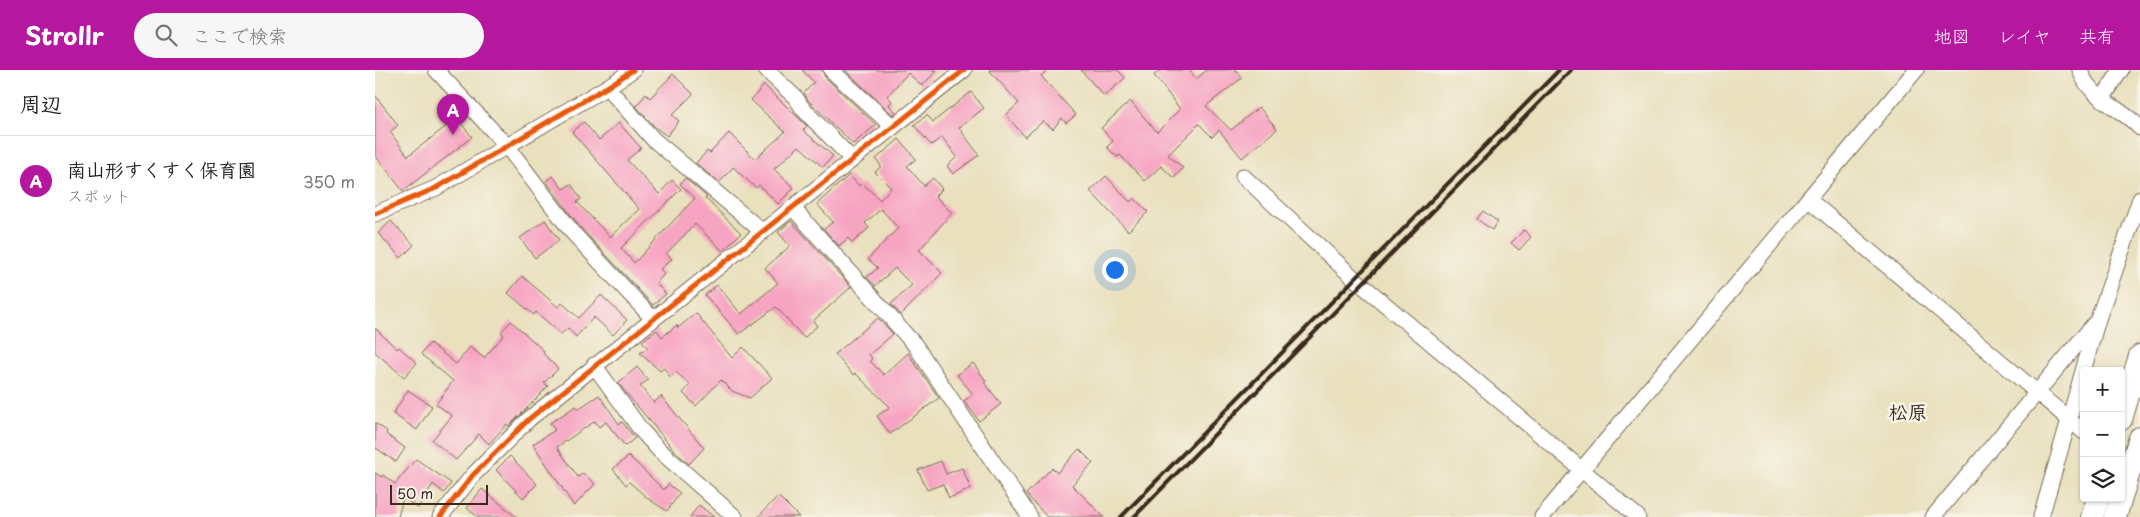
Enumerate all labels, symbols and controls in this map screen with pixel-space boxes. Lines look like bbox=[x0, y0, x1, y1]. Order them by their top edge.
search box bbox=[134, 13, 484, 58]
text: Strollr bbox=[25, 17, 104, 53]
icon: search bbox=[152, 21, 180, 49]
text: ここで検索 bbox=[192, 21, 287, 49]
text: 地図 bbox=[1934, 22, 1970, 49]
text: レイヤ bbox=[1998, 22, 2051, 49]
text: 共有 bbox=[2079, 22, 2115, 49]
text: 周辺 bbox=[20, 87, 62, 119]
pin: A bbox=[437, 94, 469, 135]
text: 南山形すくすく保育園 bbox=[67, 155, 256, 183]
text: A bbox=[30, 169, 42, 193]
text: 350 m bbox=[303, 169, 355, 193]
text: スポット bbox=[67, 183, 131, 207]
your location bbox=[1102, 257, 1128, 283]
map controls bbox=[2080, 367, 2125, 502]
button: + bbox=[2080, 367, 2125, 412]
district label: 松原 bbox=[1889, 397, 1927, 425]
button: − bbox=[2080, 412, 2125, 457]
button: layers bbox=[2080, 457, 2125, 502]
scale bar bbox=[390, 482, 487, 505]
text: 50 m bbox=[397, 483, 433, 504]

